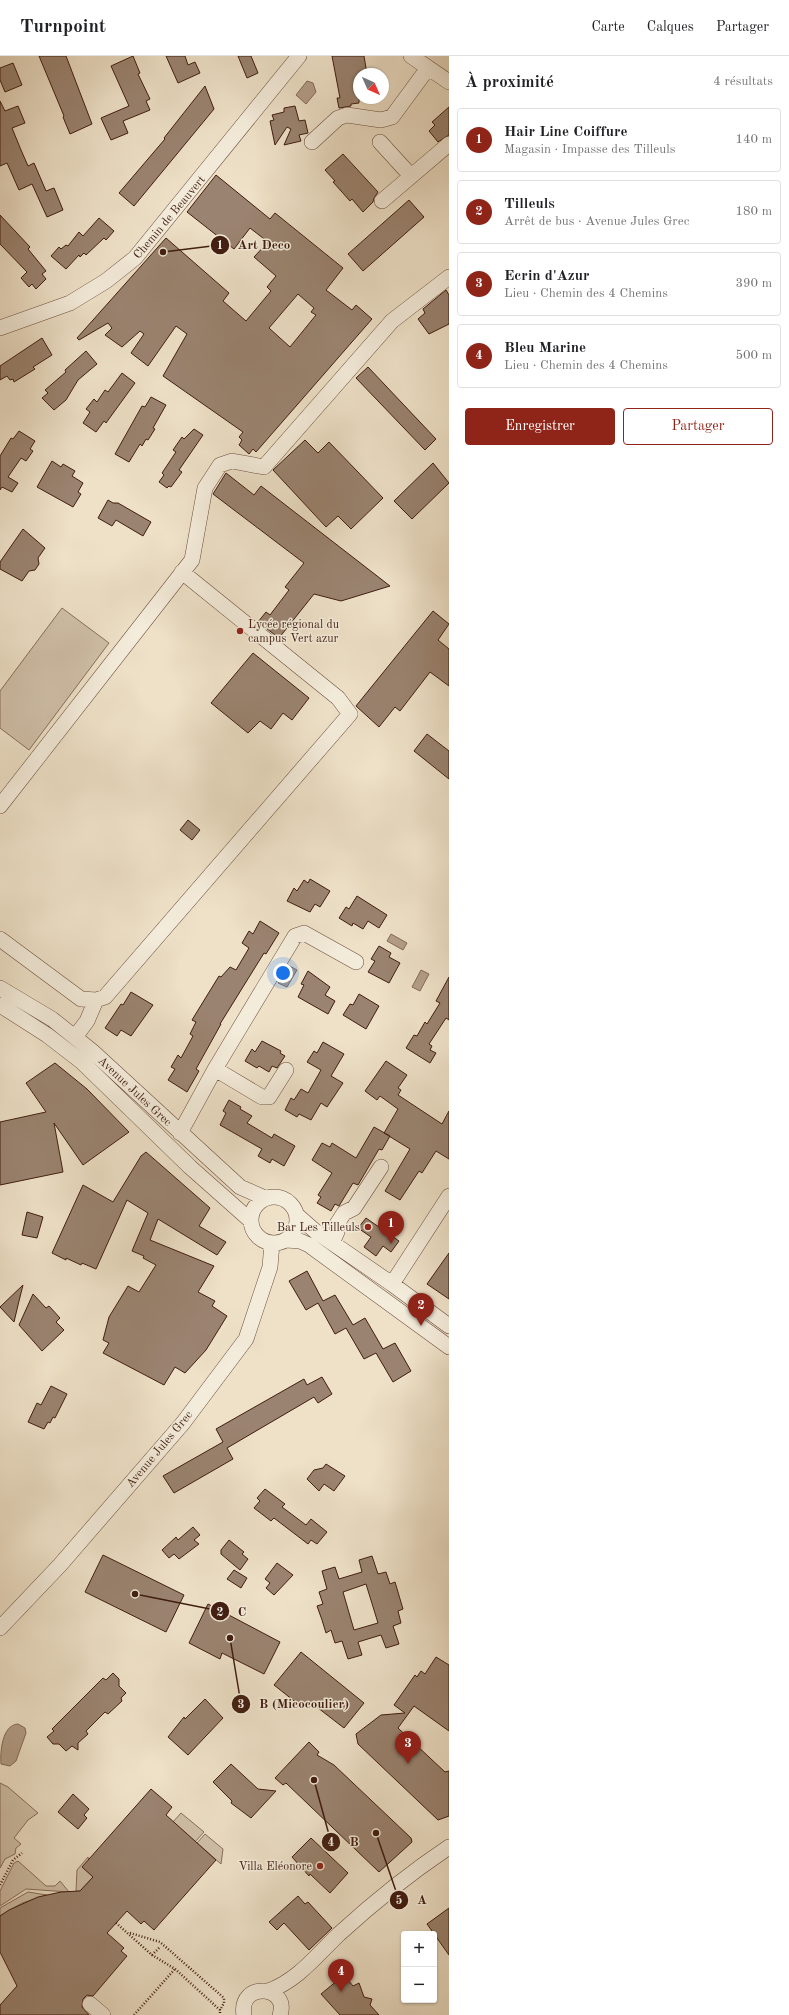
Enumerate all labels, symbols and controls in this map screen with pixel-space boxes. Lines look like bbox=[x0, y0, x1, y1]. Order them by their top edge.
text: Turnpoint bbox=[20, 18, 106, 37]
text: Carte bbox=[591, 20, 625, 34]
text: Calques bbox=[647, 20, 694, 34]
text: Partager bbox=[716, 20, 769, 34]
north arrow bbox=[353, 68, 389, 104]
text: À proximité bbox=[465, 74, 554, 91]
text: 4 résultats bbox=[713, 75, 773, 88]
text: Hair Line Coiffure bbox=[504, 125, 627, 140]
text: 1 bbox=[475, 133, 483, 146]
text: 140 m bbox=[735, 133, 772, 146]
text: Magasin · Impasse des Tilleuls bbox=[504, 143, 675, 156]
street label: Chemin de Beauvert bbox=[132, 174, 208, 261]
text: Tilleuls bbox=[504, 197, 555, 212]
text: 2 bbox=[475, 205, 483, 218]
text: 180 m bbox=[735, 205, 772, 218]
text: Arrêt de bus · Avenue Jules Grec bbox=[504, 215, 689, 228]
callout: Art Deco bbox=[210, 232, 299, 257]
text: Art Deco bbox=[238, 239, 290, 252]
text: 1 bbox=[217, 240, 223, 252]
text: Ecrin d'Azur bbox=[504, 269, 590, 284]
text: 3 bbox=[475, 277, 483, 290]
text: 390 m bbox=[735, 277, 772, 290]
text: Lieu · Chemin des 4 Chemins bbox=[504, 287, 668, 300]
text: Bleu Marine bbox=[504, 341, 586, 356]
text: 4 bbox=[475, 349, 483, 362]
text: 500 m bbox=[735, 349, 772, 362]
text: Lieu · Chemin des 4 Chemins bbox=[504, 359, 668, 372]
button: Enregistrer bbox=[465, 408, 615, 445]
button: Partager bbox=[623, 408, 773, 445]
place label: Lycée régional du campus Vert azur bbox=[248, 619, 340, 645]
marker: Lycée régional du campus Vert azur bbox=[235, 626, 245, 636]
your location bbox=[273, 963, 293, 983]
street label: Avenue Jules Grec bbox=[95, 1055, 174, 1129]
pin: 1 bbox=[378, 1211, 404, 1244]
place label: Bar Les Tilleuls bbox=[277, 1222, 360, 1234]
marker: Bar Les Tilleuls bbox=[363, 1222, 373, 1232]
pin: 2 bbox=[408, 1293, 434, 1326]
street label: Avenue Jules Grec bbox=[124, 1409, 195, 1490]
callout: C bbox=[210, 1599, 254, 1624]
text: C bbox=[238, 1606, 246, 1619]
text: 2 bbox=[217, 1607, 224, 1619]
callout: B (Micocoulier) bbox=[231, 1691, 357, 1716]
text: B (Micocoulier) bbox=[259, 1698, 349, 1711]
text: 3 bbox=[238, 1699, 245, 1711]
pin: 3 bbox=[395, 1731, 421, 1764]
callout: B bbox=[321, 1829, 367, 1854]
text: B bbox=[349, 1836, 359, 1849]
text: 4 bbox=[328, 1837, 335, 1849]
place label: Villa Eléonore bbox=[238, 1861, 312, 1873]
marker: Villa Eléonore bbox=[315, 1861, 325, 1871]
callout: A bbox=[389, 1887, 435, 1912]
text: 5 bbox=[396, 1894, 403, 1907]
text: A bbox=[417, 1894, 427, 1907]
map controls bbox=[401, 1931, 437, 2003]
button: + bbox=[401, 1931, 437, 1967]
pin: 4 bbox=[328, 1959, 354, 1992]
button: − bbox=[401, 1967, 437, 2003]

